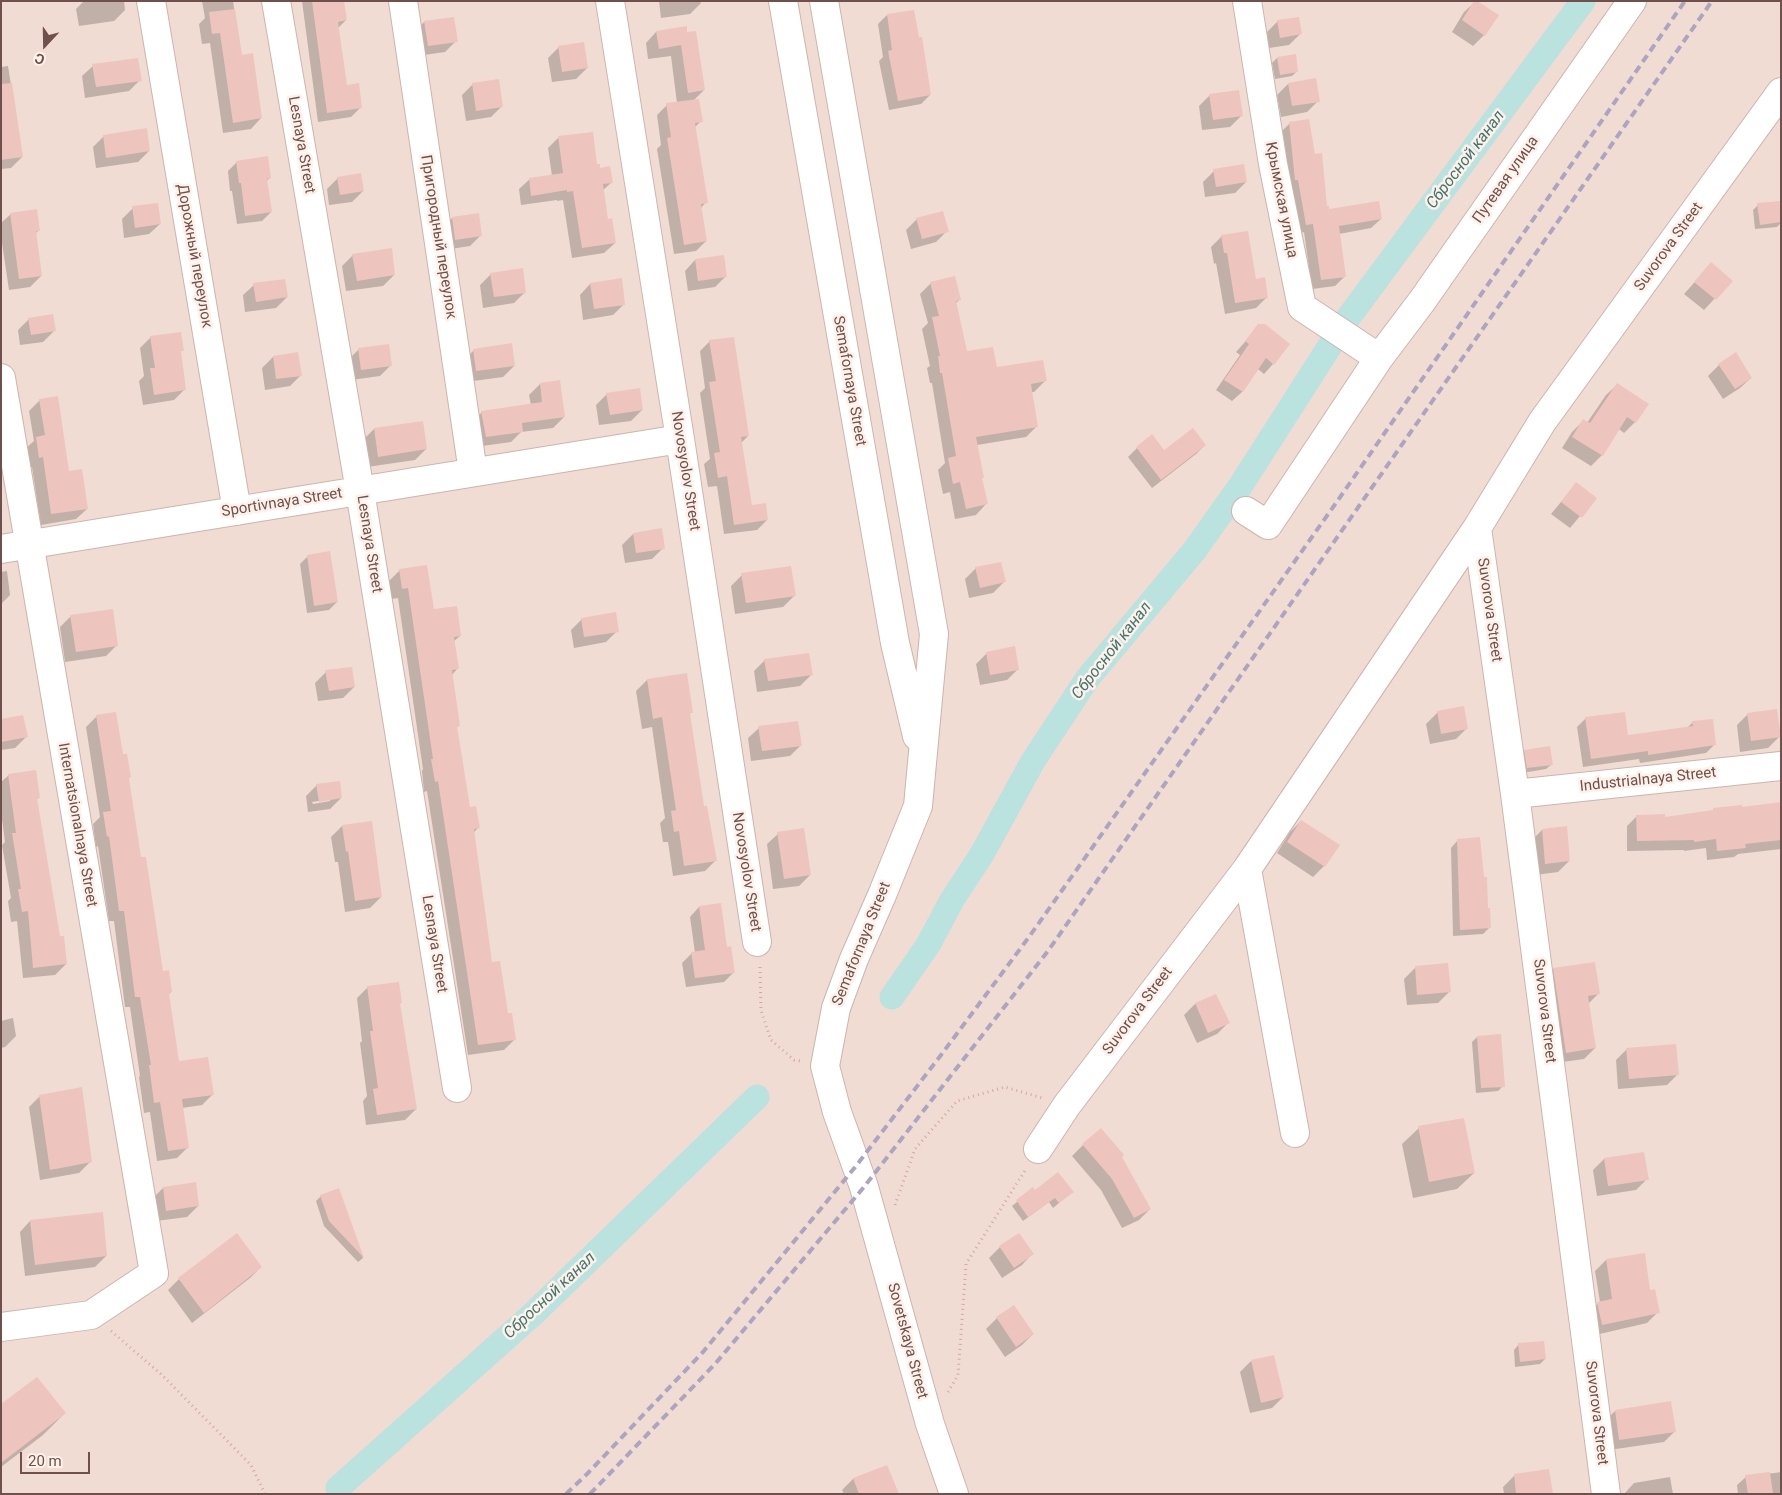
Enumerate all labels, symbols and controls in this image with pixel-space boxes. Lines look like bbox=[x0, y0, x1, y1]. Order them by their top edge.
north arrow bbox=[20, 20, 70, 70]
text: С bbox=[32, 50, 47, 68]
street label: Lesnaya Street bbox=[284, 95, 318, 195]
water label: Сбросной канал bbox=[1423, 107, 1509, 213]
street label: Путевая улица bbox=[1469, 133, 1543, 227]
street label: Крымская улица bbox=[1261, 140, 1301, 260]
street label: Пригородный переулок bbox=[416, 154, 460, 320]
street label: Дорожный переулок bbox=[172, 183, 216, 329]
street label: Suvorova Street bbox=[1631, 199, 1707, 295]
street label: Semafornaya Street bbox=[829, 315, 869, 447]
street label: Novosyolov Street bbox=[667, 410, 703, 532]
street label: Sportivnaya Street bbox=[220, 485, 344, 521]
street label: Lesnaya Street bbox=[352, 494, 386, 594]
street label: Suvorova Street bbox=[1473, 557, 1505, 663]
water label: Сбросной канал bbox=[1068, 599, 1156, 703]
street label: Internatsionalnaya Street bbox=[54, 741, 100, 909]
street label: Industrialnaya Street bbox=[1579, 764, 1717, 796]
street label: Novosyolov Street bbox=[728, 811, 764, 933]
street label: Semafornaya Street bbox=[829, 880, 895, 1008]
street label: Lesnaya Street bbox=[417, 894, 451, 994]
street label: Suvorova Street bbox=[1529, 958, 1559, 1064]
street label: Suvorova Street bbox=[1099, 964, 1177, 1058]
water label: Сбросной канал bbox=[500, 1249, 600, 1343]
street label: Sovetskaya Street bbox=[883, 1281, 931, 1401]
street label: Suvorova Street bbox=[1581, 1360, 1611, 1466]
scale bar bbox=[22, 1442, 92, 1474]
text: 20 m bbox=[28, 1452, 62, 1470]

